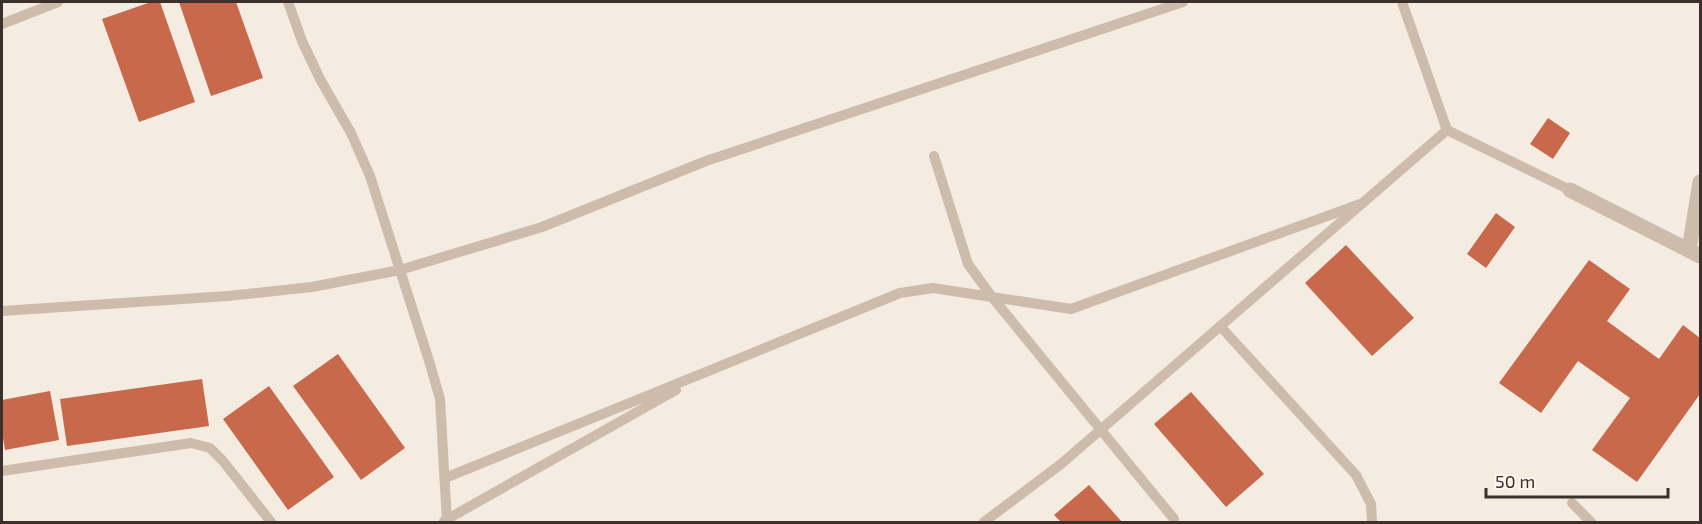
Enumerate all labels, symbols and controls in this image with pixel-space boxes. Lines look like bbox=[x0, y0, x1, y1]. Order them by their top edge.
scale bar bbox=[1486, 461, 1668, 499]
text: 50 m bbox=[1495, 470, 1535, 492]

